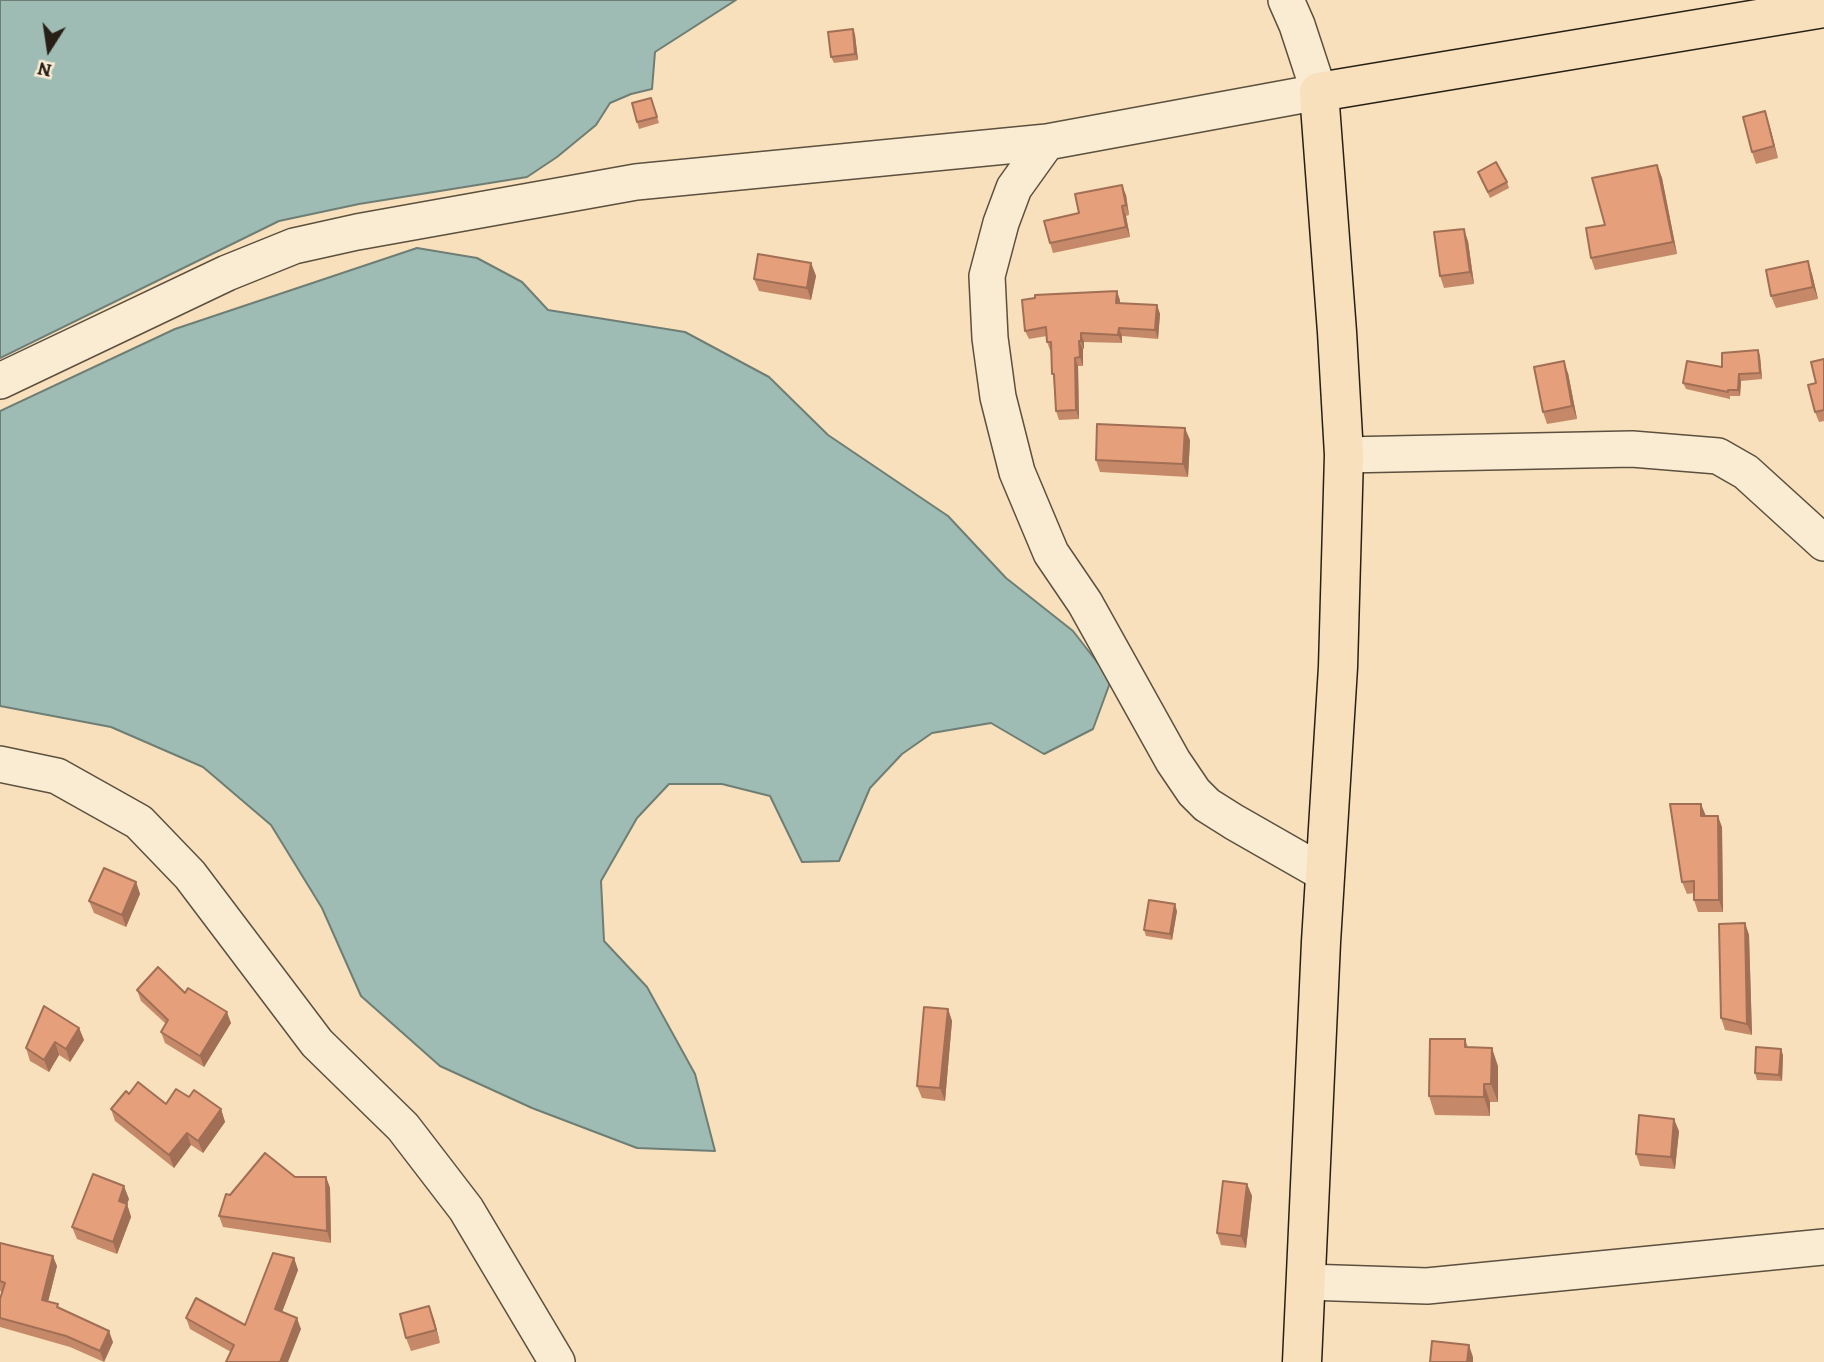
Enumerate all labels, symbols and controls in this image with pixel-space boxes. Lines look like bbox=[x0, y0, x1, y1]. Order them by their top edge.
north arrow bbox=[14, 14, 84, 84]
text: N bbox=[35, 55, 54, 84]

